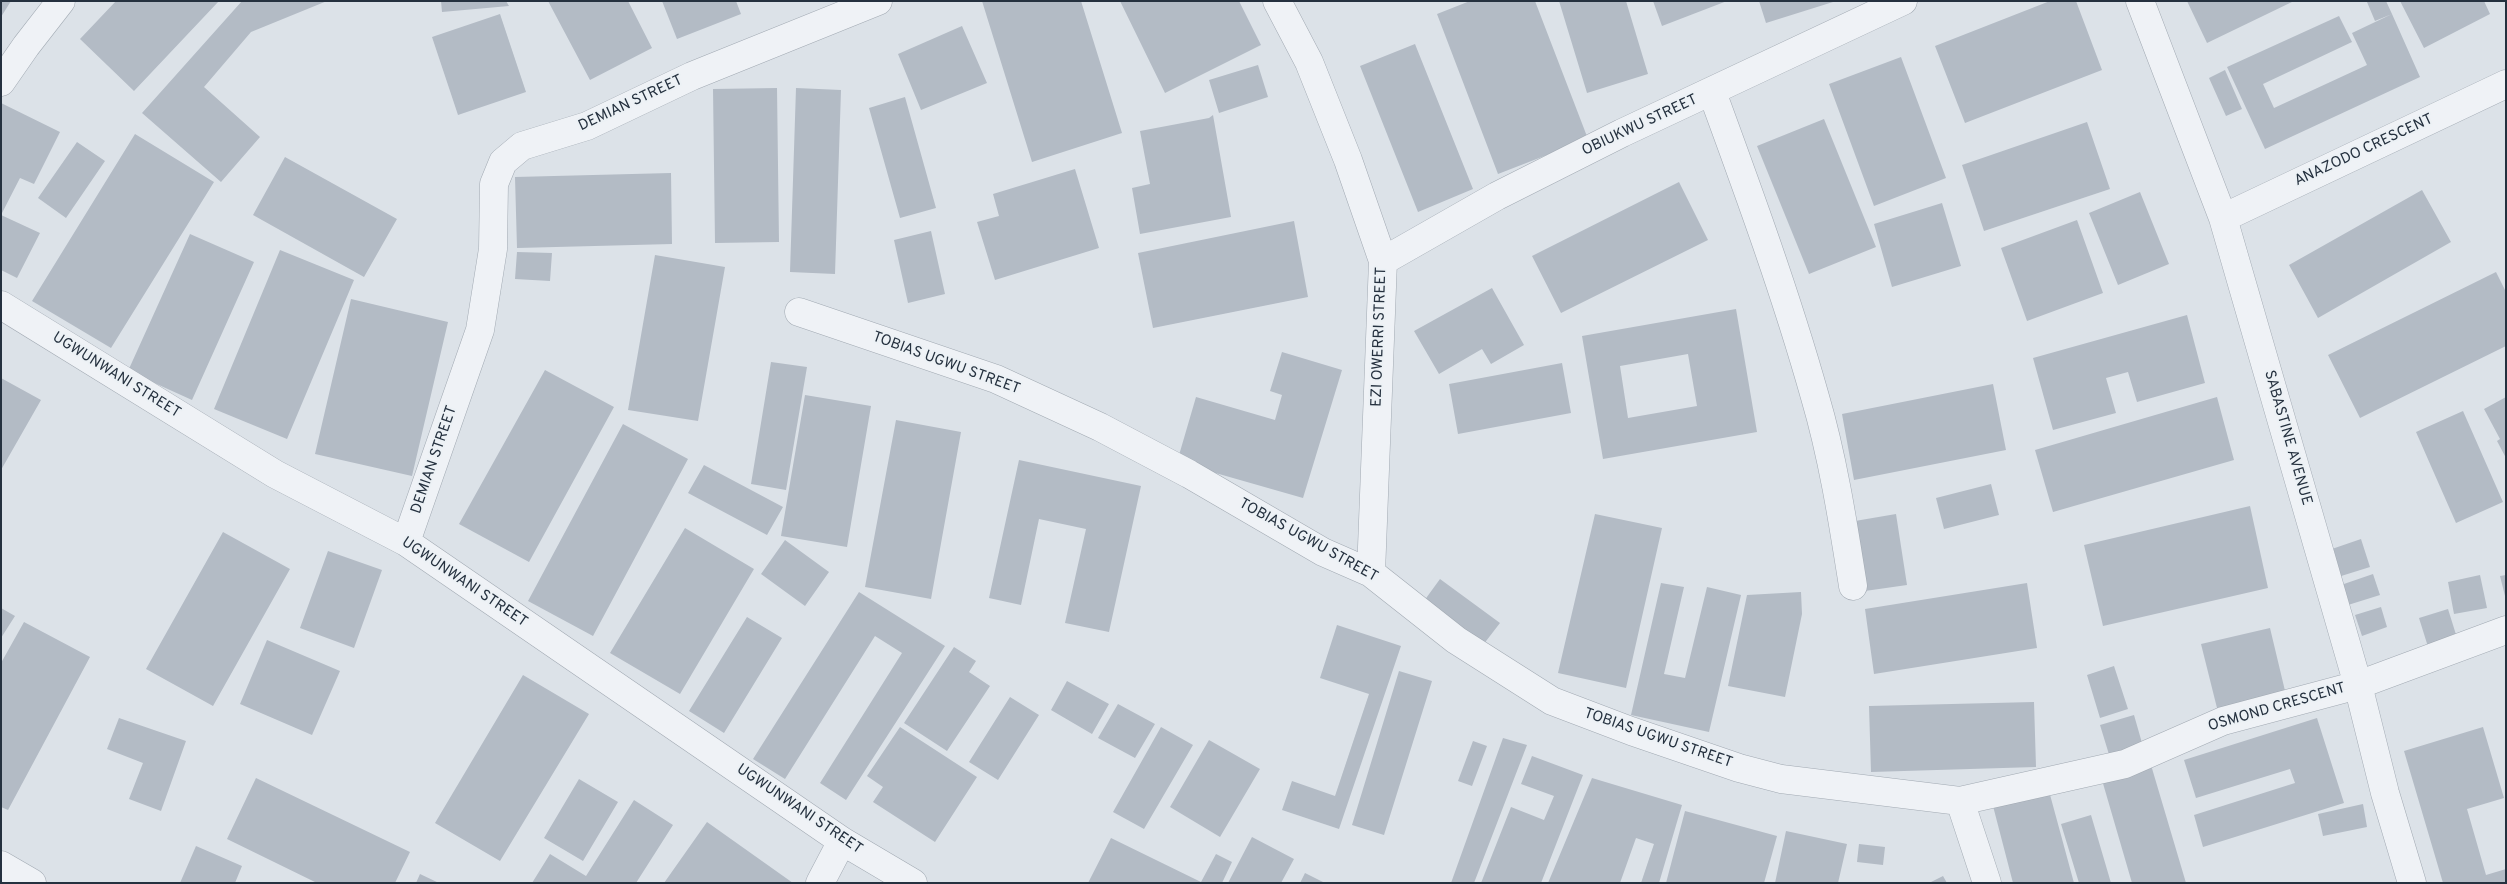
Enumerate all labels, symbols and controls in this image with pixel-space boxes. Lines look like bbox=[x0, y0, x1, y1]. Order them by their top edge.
street label: DEMIAN STREET bbox=[576, 72, 686, 136]
street label: OBIUKWU STREET bbox=[1579, 91, 1701, 161]
street label: ANAZODO CRESCENT bbox=[2292, 111, 2436, 191]
street label: EZI OWERRI STREET bbox=[1369, 267, 1391, 407]
street label: UGWUNWANI STREET bbox=[48, 329, 184, 423]
street label: TOBIAS UGWU STREET bbox=[870, 329, 1022, 399]
street label: SABASTINE AVENUE bbox=[2259, 368, 2315, 508]
street label: DEMIAN STREET bbox=[408, 404, 462, 516]
street label: TOBIAS UGWU STREET bbox=[1235, 495, 1381, 587]
street label: UGWUNWANI STREET bbox=[398, 534, 530, 632]
street label: OSMOND CRESCENT bbox=[2206, 680, 2348, 736]
street label: TOBIAS UGWU STREET bbox=[1581, 705, 1735, 773]
street label: UGWUNWANI STREET bbox=[733, 761, 865, 859]

